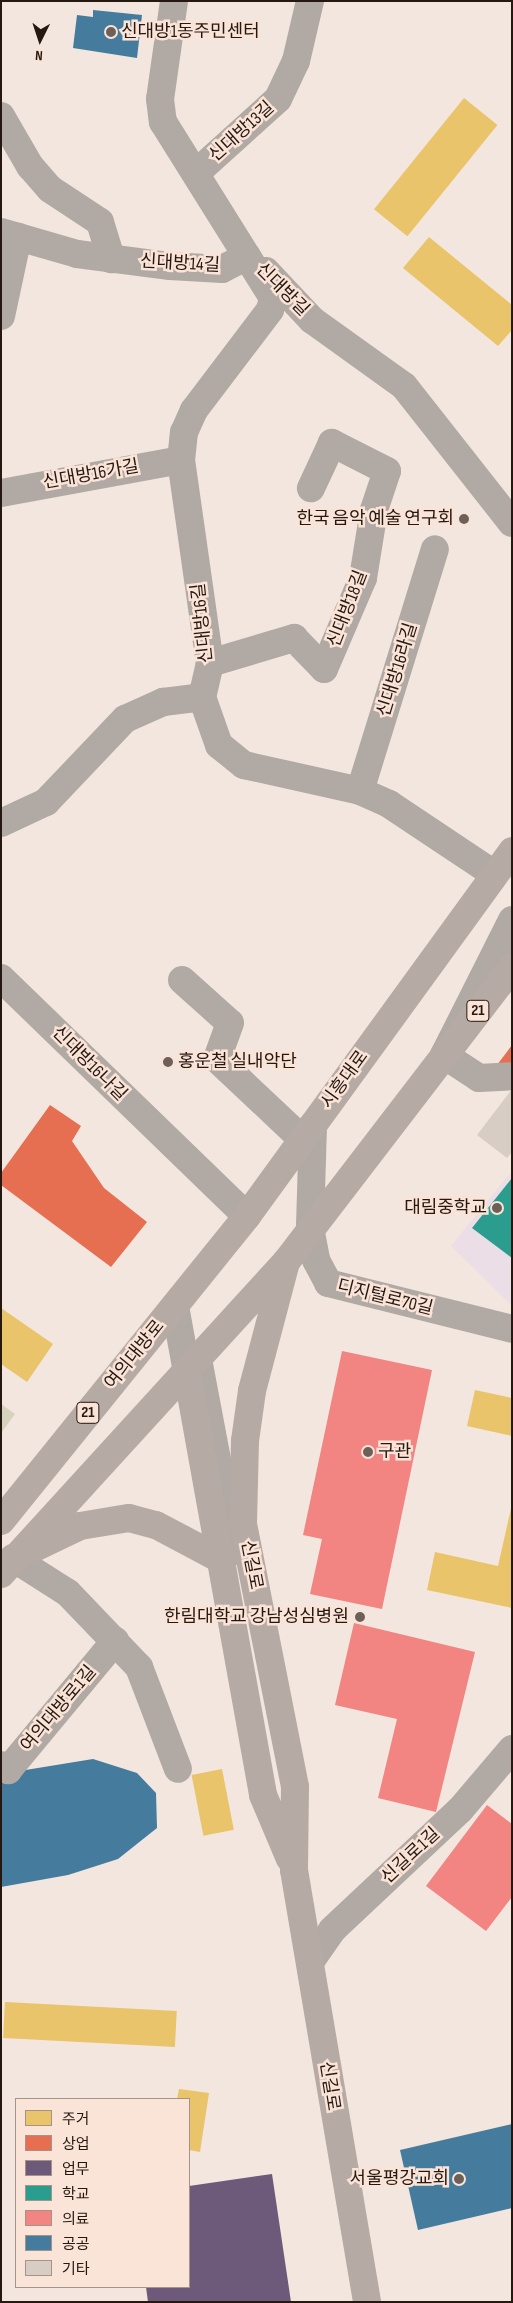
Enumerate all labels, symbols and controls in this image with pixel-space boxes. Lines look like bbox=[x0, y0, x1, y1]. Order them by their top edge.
north arrow bbox=[15, 15, 65, 65]
place label: 신대방1동주민센터 bbox=[121, 21, 260, 43]
marker: 신대방1동주민센터 bbox=[105, 26, 117, 38]
text: N bbox=[35, 47, 43, 64]
street label: 신대방13길 bbox=[205, 97, 279, 167]
street label: 신대방14길 bbox=[139, 251, 221, 277]
street label: 신대방길 bbox=[251, 259, 313, 321]
street label: 신대방16가길 bbox=[41, 456, 141, 494]
place label: 한국 음악 예술 연구회 bbox=[296, 508, 454, 530]
marker: 한국 음악 예술 연구회 bbox=[458, 513, 470, 525]
street label: 신대방18길 bbox=[324, 568, 372, 650]
street label: 신대방16길 bbox=[188, 582, 218, 664]
street label: 신대방16라길 bbox=[373, 620, 423, 720]
road number: 21 bbox=[466, 998, 490, 1024]
street label: 신대방16나길 bbox=[47, 1022, 131, 1106]
street label: 시흥대로 bbox=[317, 1047, 373, 1113]
place label: 홍운철 실내악단 bbox=[178, 1051, 297, 1073]
marker: 홍운철 실내악단 bbox=[162, 1056, 174, 1068]
place label: 대림중학교 bbox=[404, 1197, 487, 1219]
marker: 대림중학교 bbox=[491, 1202, 503, 1214]
street label: 디지털로70길 bbox=[335, 1276, 435, 1320]
street label: 여의대방로 bbox=[101, 1316, 169, 1394]
road number: 21 bbox=[76, 1400, 100, 1426]
place label: 구관 bbox=[378, 1441, 411, 1463]
marker: 구관 bbox=[362, 1446, 374, 1458]
street label: 신길로 bbox=[236, 1539, 266, 1591]
place label: 한림대학교 강남성심병원 bbox=[164, 1606, 349, 1628]
marker: 한림대학교 강남성심병원 bbox=[353, 1610, 367, 1624]
street label: 여의대방로1길 bbox=[17, 1662, 101, 1756]
street label: 신길로1길 bbox=[377, 1823, 445, 1889]
street label: 신길로 bbox=[314, 2060, 344, 2112]
legend bbox=[15, 2098, 190, 2288]
text: 주거 bbox=[62, 2110, 90, 2129]
text: 상업 bbox=[62, 2135, 90, 2154]
text: 업무 bbox=[62, 2160, 90, 2179]
place label: 서울평강교회 bbox=[350, 2168, 449, 2190]
marker: 서울평강교회 bbox=[453, 2173, 465, 2185]
text: 학교 bbox=[62, 2185, 90, 2204]
text: 의료 bbox=[62, 2210, 90, 2229]
text: 공공 bbox=[62, 2235, 90, 2254]
text: 기타 bbox=[62, 2260, 90, 2279]

